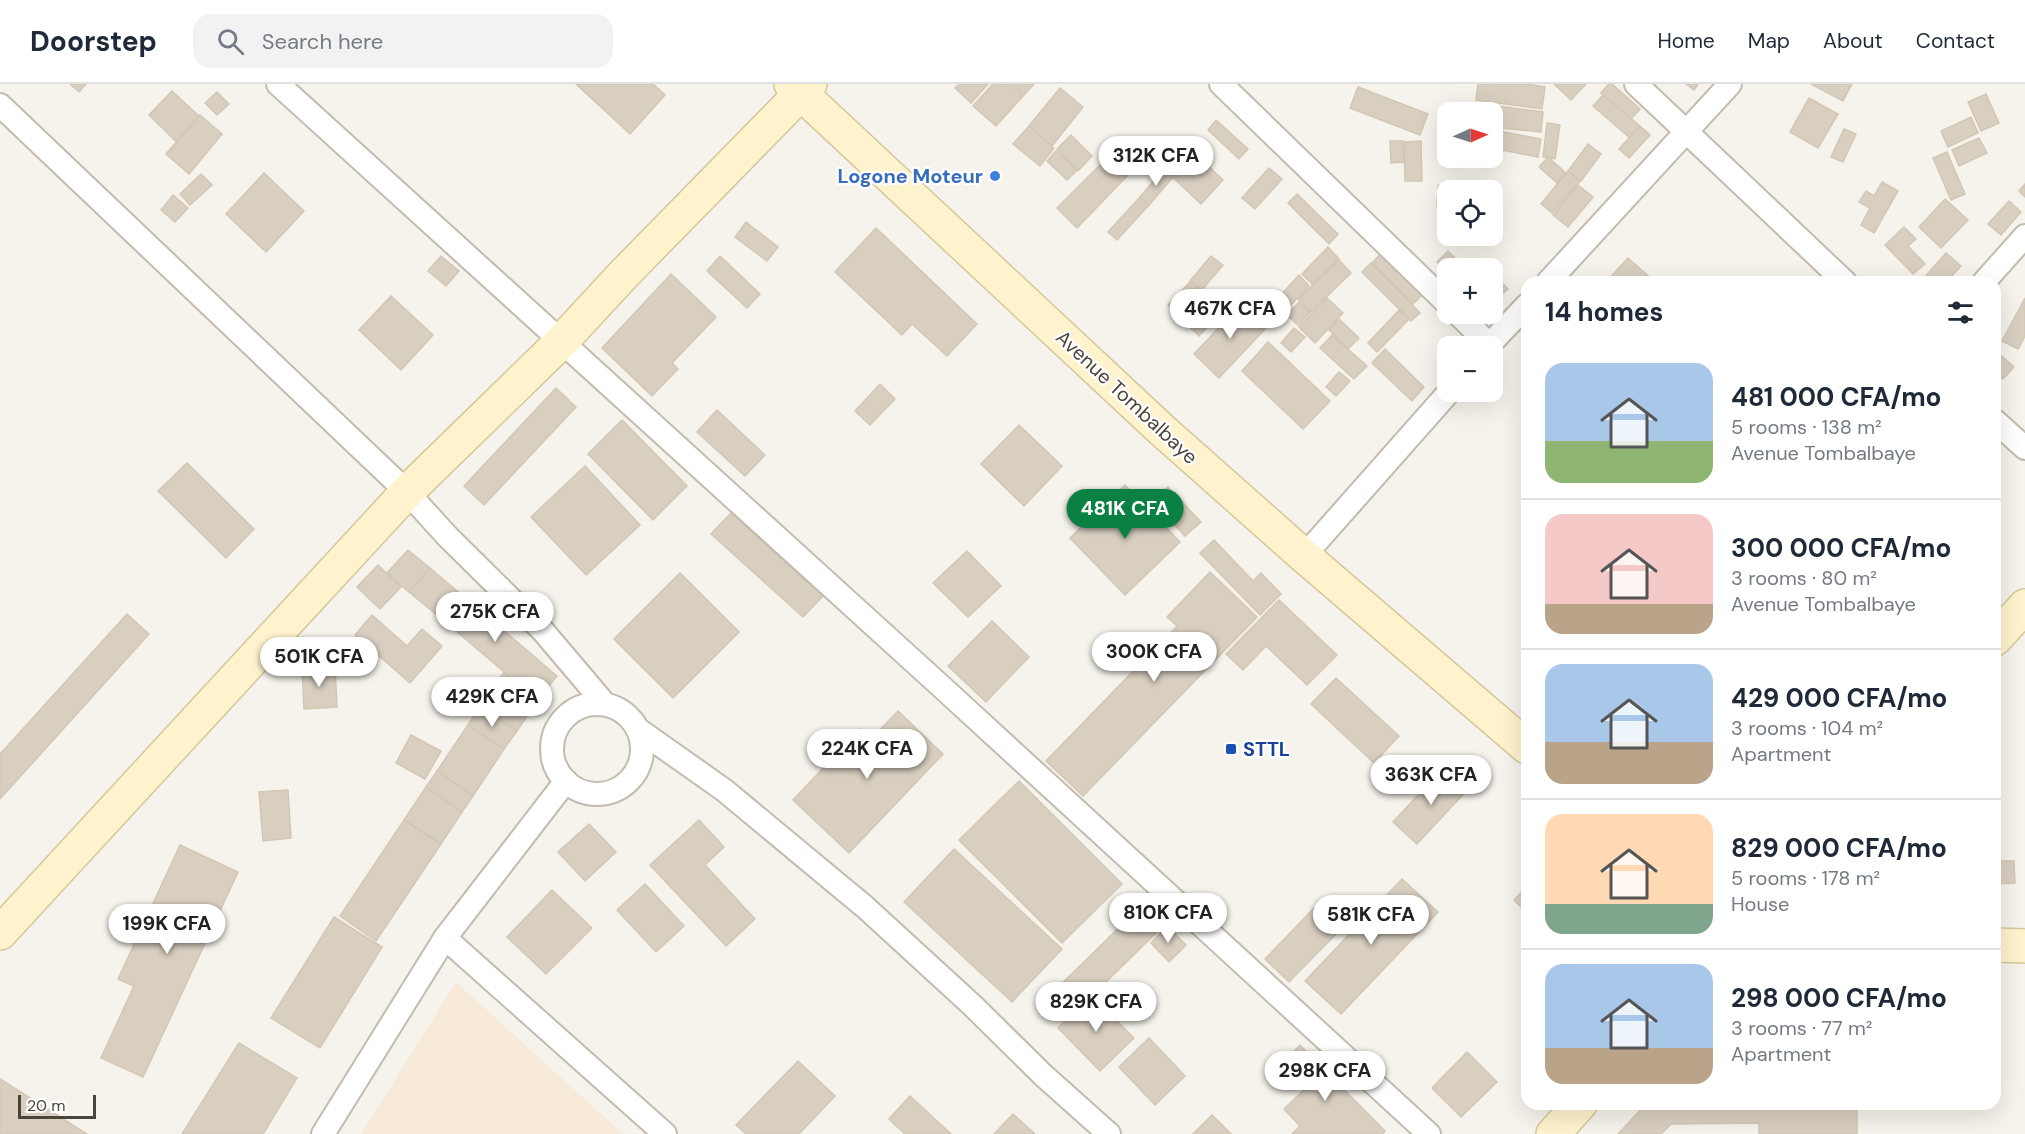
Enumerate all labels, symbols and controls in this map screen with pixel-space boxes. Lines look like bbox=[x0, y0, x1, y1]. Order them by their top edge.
search box bbox=[193, 14, 613, 68]
text: Doorstep bbox=[30, 23, 157, 60]
icon: search bbox=[214, 25, 247, 58]
text: Search here bbox=[262, 27, 383, 56]
text: Home bbox=[1657, 27, 1715, 55]
text: Map bbox=[1748, 27, 1790, 55]
text: About bbox=[1823, 27, 1883, 55]
text: Contact bbox=[1916, 27, 1995, 55]
north arrow bbox=[1437, 102, 1503, 168]
map controls bbox=[1437, 102, 1503, 402]
pin: 312K CFA bbox=[1094, 136, 1218, 187]
text: 312K CFA bbox=[1112, 142, 1200, 168]
place label: Logone Moteur bbox=[837, 163, 983, 189]
marker: Logone Moteur bbox=[988, 169, 1002, 183]
button: locate bbox=[1437, 180, 1503, 246]
button: + bbox=[1437, 258, 1503, 324]
pin: 467K CFA bbox=[1168, 289, 1292, 340]
text: 467K CFA bbox=[1184, 295, 1276, 321]
text: 14 homes bbox=[1545, 295, 1663, 329]
icon: filters bbox=[1944, 296, 1977, 329]
street label: Avenue Tombalbaye bbox=[1051, 324, 1203, 470]
button: − bbox=[1437, 336, 1503, 402]
text: 481 000 CFA/mo bbox=[1731, 380, 1941, 414]
icon: home bbox=[1593, 387, 1665, 459]
text: 5 rooms · 138 m² bbox=[1731, 414, 1882, 440]
text: Avenue Tombalbaye bbox=[1731, 440, 1916, 466]
pin: 481K CFA bbox=[1063, 489, 1187, 540]
text: 481K CFA bbox=[1081, 495, 1169, 521]
text: 300 000 CFA/mo bbox=[1731, 531, 1951, 565]
icon: home bbox=[1593, 538, 1665, 610]
text: 3 rooms · 80 m² bbox=[1731, 565, 1877, 591]
text: Avenue Tombalbaye bbox=[1731, 591, 1916, 617]
pin: 275K CFA bbox=[433, 592, 557, 643]
text: 275K CFA bbox=[450, 598, 540, 624]
pin: 300K CFA bbox=[1092, 632, 1216, 683]
pin: 501K CFA bbox=[257, 637, 381, 688]
text: 300K CFA bbox=[1106, 638, 1202, 664]
text: 501K CFA bbox=[274, 643, 364, 669]
pin: 429K CFA bbox=[430, 677, 554, 728]
text: 429 000 CFA/mo bbox=[1731, 681, 1947, 715]
text: 429K CFA bbox=[445, 683, 539, 709]
icon: home bbox=[1593, 688, 1665, 760]
text: 3 rooms · 104 m² bbox=[1731, 715, 1883, 741]
pin: 224K CFA bbox=[805, 729, 929, 780]
text: 224K CFA bbox=[821, 735, 913, 761]
place label: STTL bbox=[1243, 736, 1290, 762]
text: Apartment bbox=[1731, 741, 1831, 767]
marker: STTL bbox=[1224, 742, 1238, 756]
pin: 363K CFA bbox=[1369, 755, 1493, 806]
text: 363K CFA bbox=[1384, 761, 1478, 787]
text: 829 000 CFA/mo bbox=[1731, 831, 1947, 865]
icon: home bbox=[1593, 838, 1665, 910]
text: 5 rooms · 178 m² bbox=[1731, 865, 1880, 891]
text: House bbox=[1731, 891, 1789, 917]
pin: 810K CFA bbox=[1106, 893, 1230, 944]
pin: 581K CFA bbox=[1309, 895, 1433, 946]
text: 810K CFA bbox=[1123, 899, 1213, 925]
text: 581K CFA bbox=[1327, 901, 1415, 927]
pin: 199K CFA bbox=[105, 904, 229, 955]
text: 199K CFA bbox=[123, 910, 211, 936]
text: 298 000 CFA/mo bbox=[1731, 981, 1947, 1015]
pin: 829K CFA bbox=[1034, 982, 1158, 1033]
text: 829K CFA bbox=[1050, 988, 1142, 1014]
icon: home bbox=[1593, 988, 1665, 1060]
text: 3 rooms · 77 m² bbox=[1731, 1015, 1872, 1041]
text: Apartment bbox=[1731, 1041, 1831, 1067]
pin: 298K CFA bbox=[1263, 1051, 1387, 1102]
text: 298K CFA bbox=[1279, 1057, 1371, 1083]
scale bar bbox=[18, 1092, 96, 1120]
text: 20 m bbox=[27, 1095, 66, 1116]

